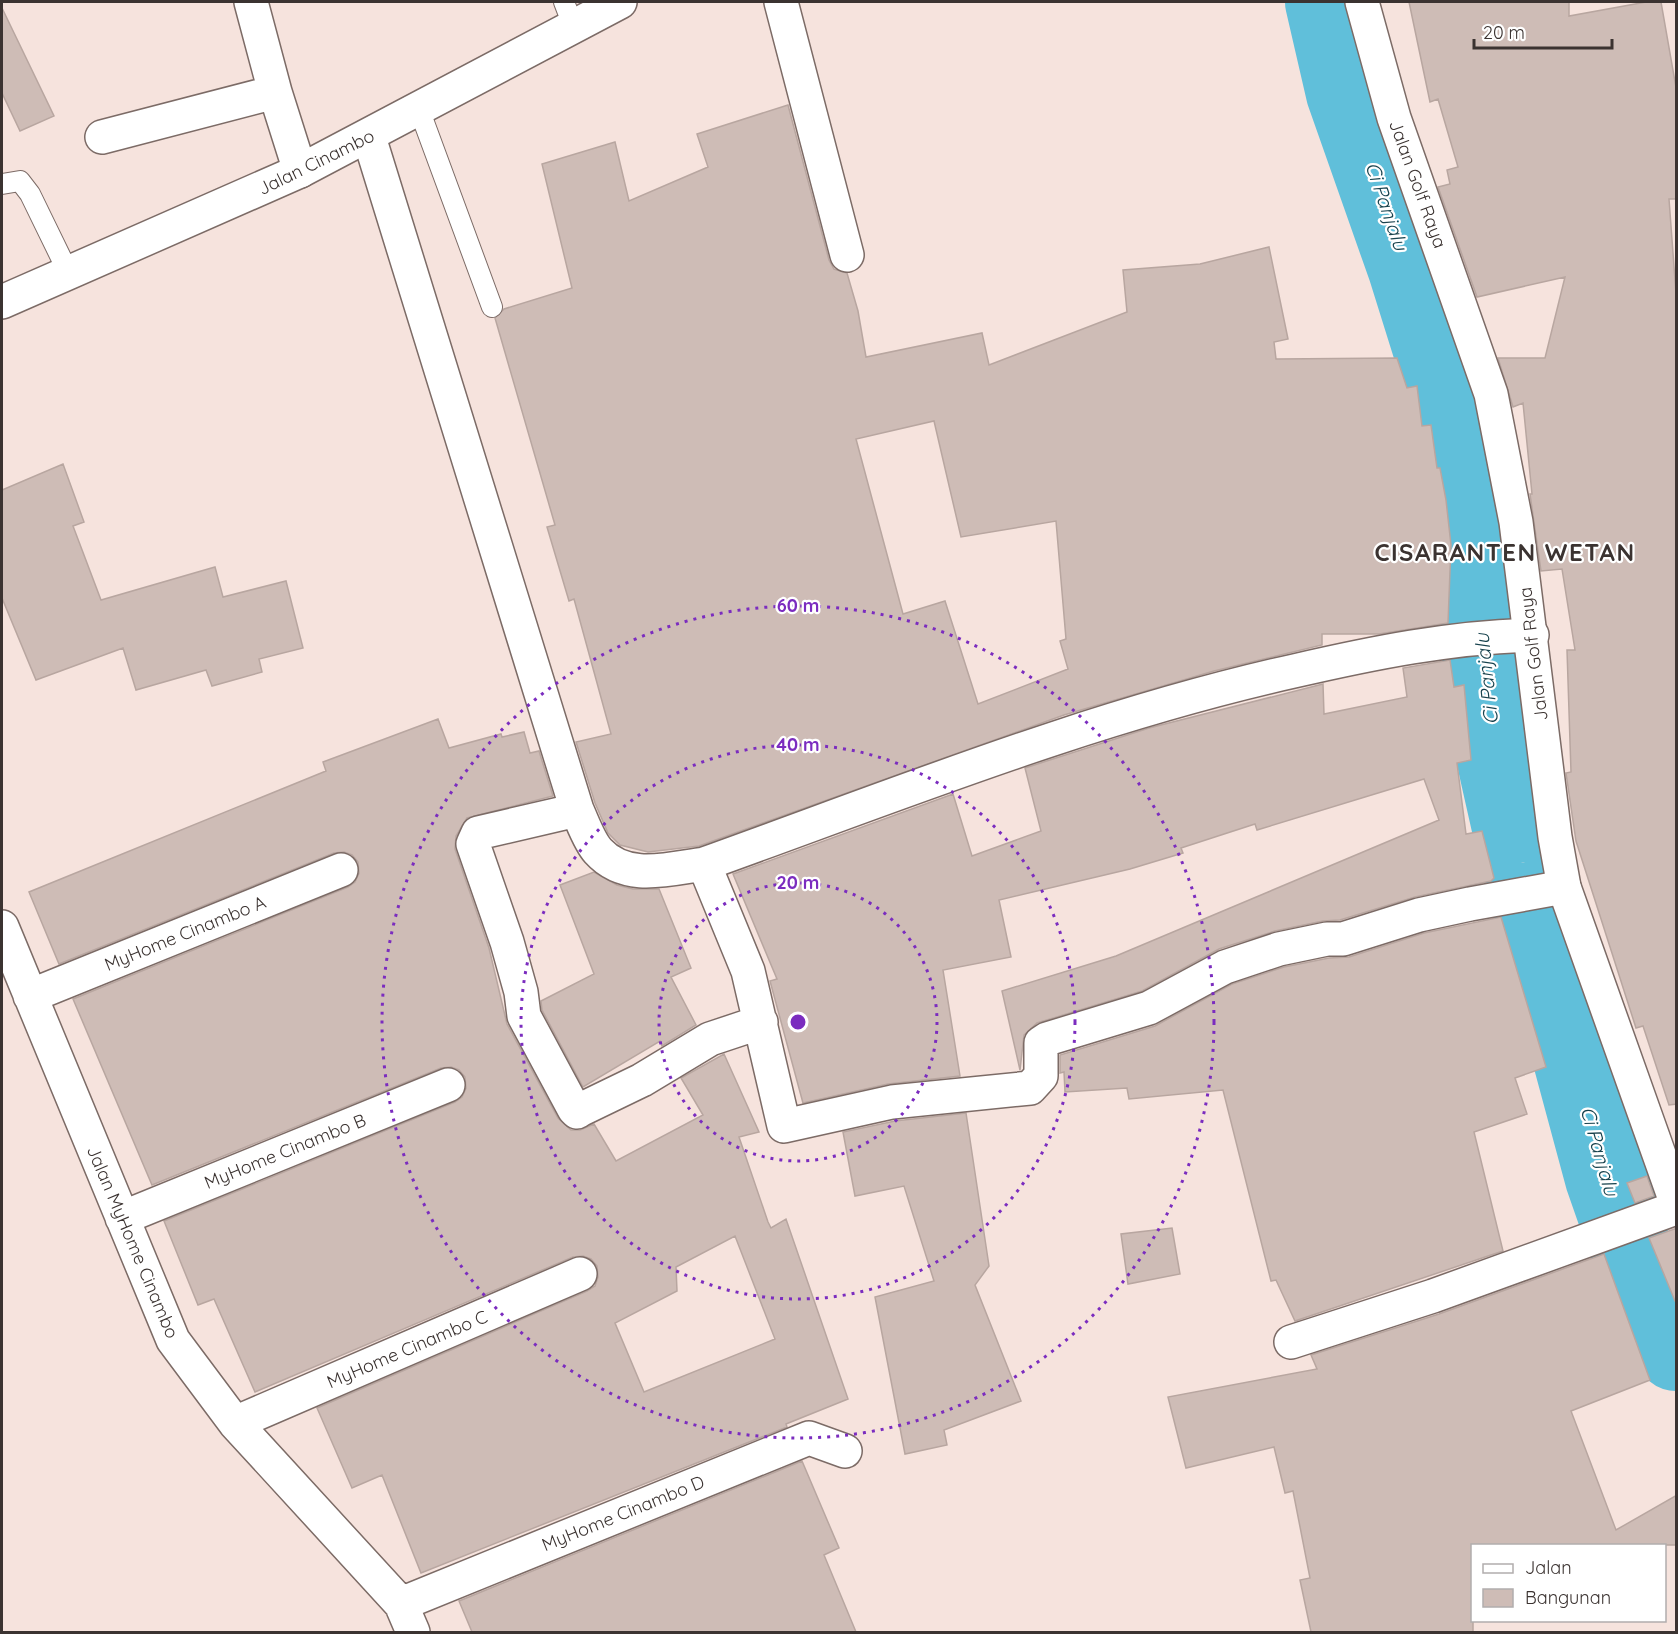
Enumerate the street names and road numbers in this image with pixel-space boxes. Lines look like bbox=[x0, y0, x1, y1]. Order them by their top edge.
street label: Jalan Golf Raya bbox=[1384, 117, 1452, 251]
street label: Jalan Cinambo bbox=[254, 124, 378, 200]
street label: Jalan Golf Raya bbox=[1513, 586, 1553, 722]
street label: MyHome Cinambo A bbox=[101, 890, 269, 976]
street label: MyHome Cinambo B bbox=[201, 1108, 369, 1194]
street label: Jalan MyHome Cinambo bbox=[82, 1142, 184, 1342]
street label: MyHome Cinambo C bbox=[323, 1305, 491, 1393]
street label: MyHome Cinambo D bbox=[538, 1470, 708, 1556]

